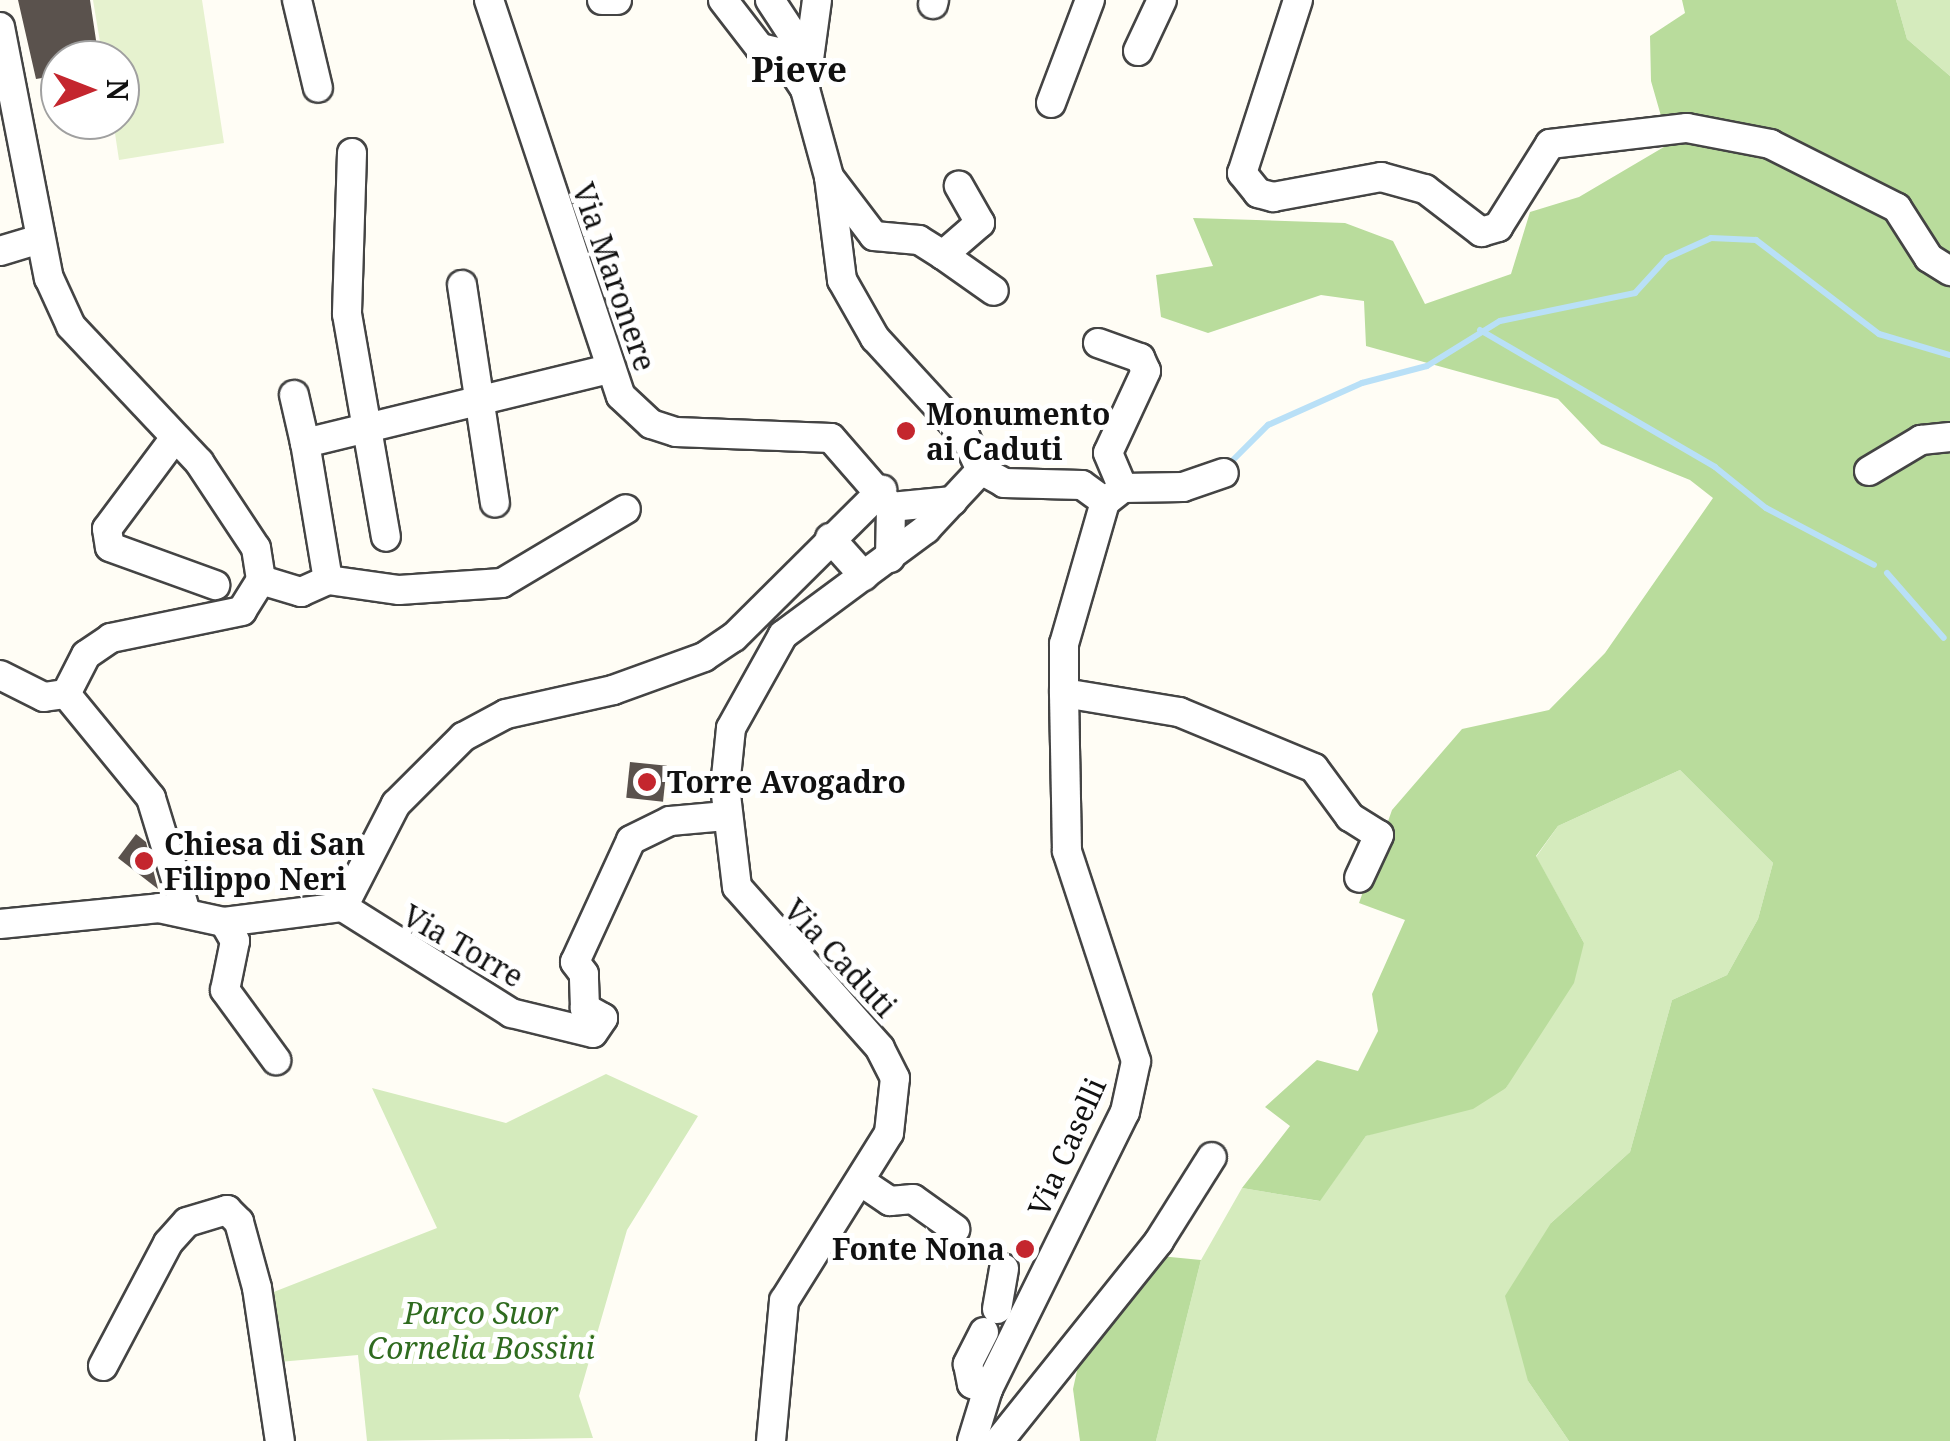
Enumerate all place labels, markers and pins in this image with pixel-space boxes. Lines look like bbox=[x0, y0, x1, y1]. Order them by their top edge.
place label: Monumento ai Caduti bbox=[926, 396, 1110, 466]
marker: Monumento ai Caduti bbox=[895, 420, 917, 442]
place label: Torre Avogadro bbox=[667, 764, 906, 800]
marker: Torre Avogadro bbox=[636, 771, 658, 793]
place label: Chiesa di San Filippo Neri bbox=[164, 826, 365, 896]
marker: Chiesa di San Filippo Neri bbox=[133, 850, 155, 872]
place label: Fonte Nona bbox=[832, 1231, 1005, 1267]
marker: Fonte Nona bbox=[1014, 1238, 1036, 1260]

